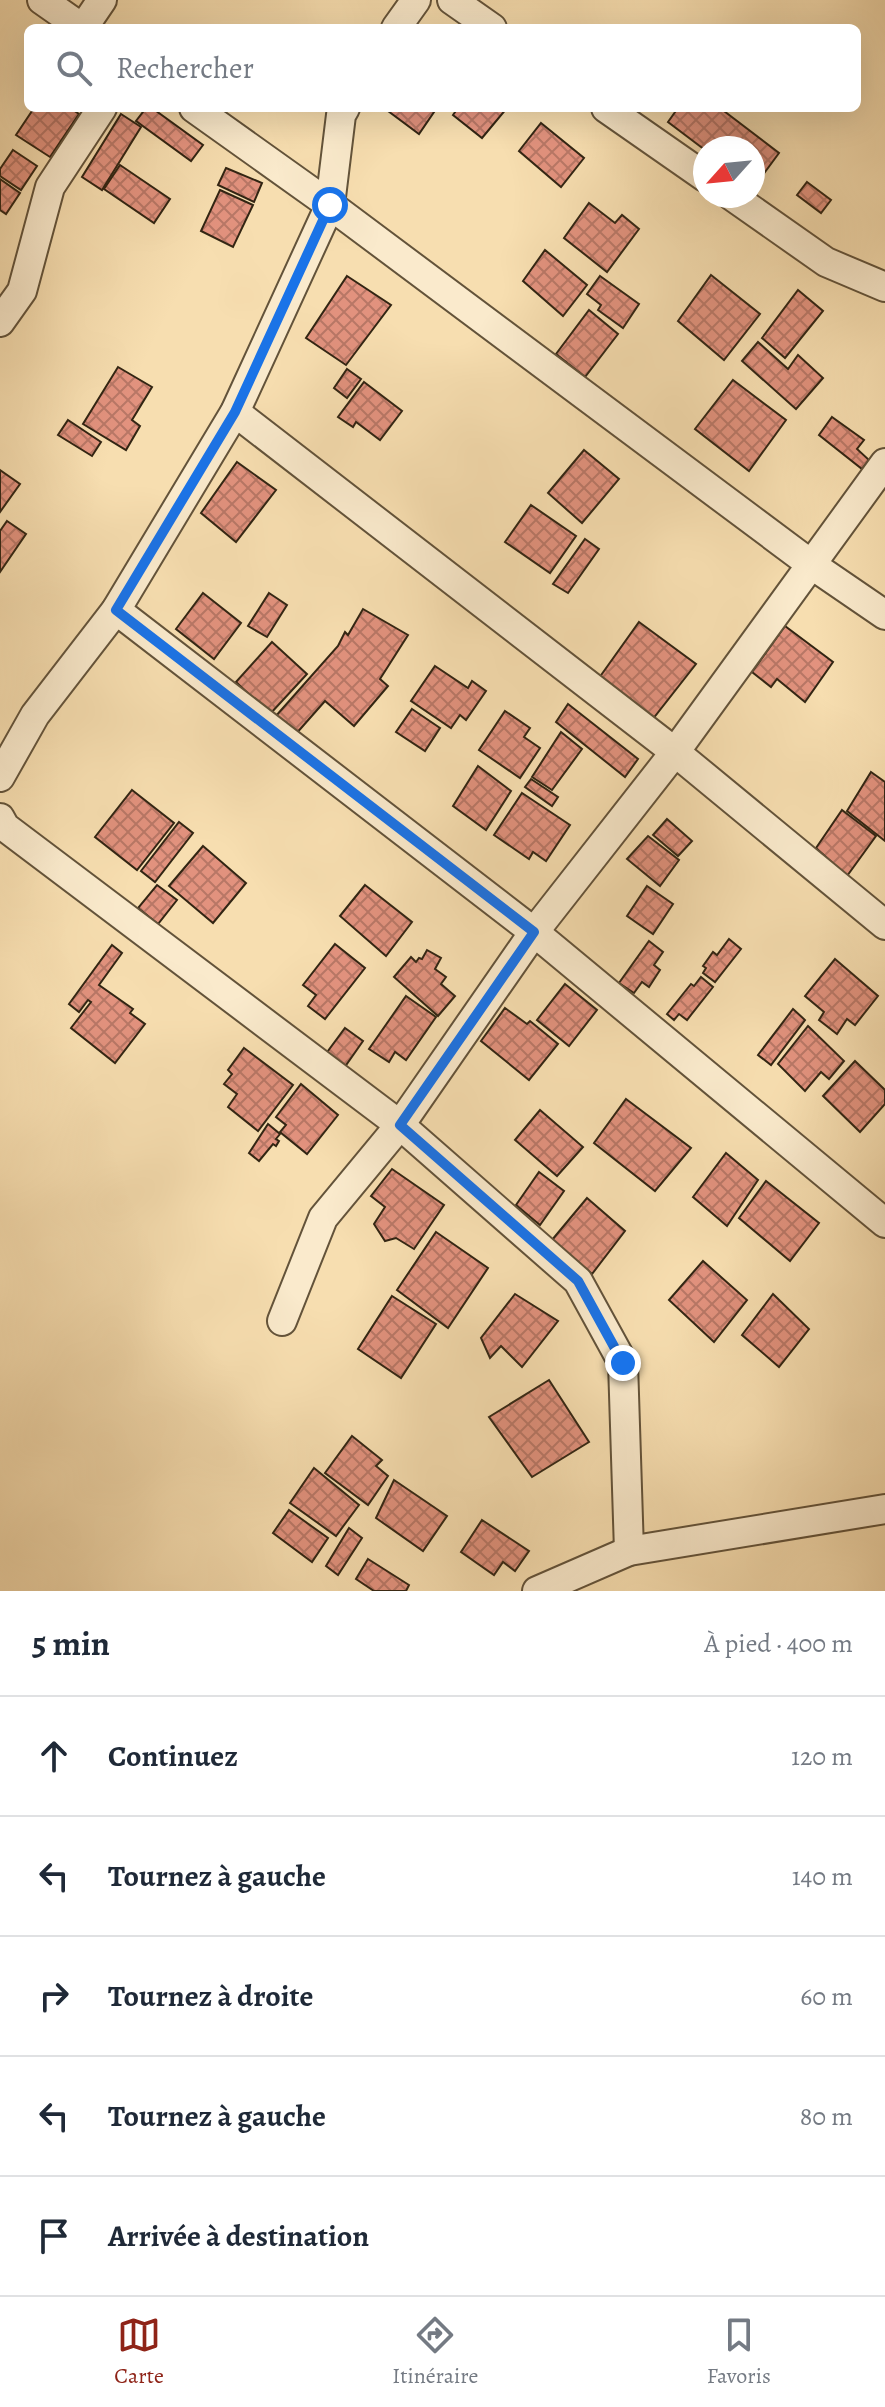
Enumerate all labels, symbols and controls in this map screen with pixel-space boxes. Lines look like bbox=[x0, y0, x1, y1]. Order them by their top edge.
search box bbox=[24, 24, 861, 112]
icon: search bbox=[52, 46, 96, 90]
text: Rechercher bbox=[116, 48, 254, 88]
north arrow bbox=[693, 136, 765, 208]
route start bbox=[312, 187, 348, 223]
route end bbox=[605, 1345, 641, 1381]
text: 5 min bbox=[32, 1620, 110, 1667]
text: À pied · 400 m bbox=[704, 1626, 853, 1661]
icon: ahead bbox=[32, 1734, 76, 1778]
text: Continuez bbox=[108, 1736, 238, 1776]
text: 120 m bbox=[791, 1739, 853, 1774]
icon: left bbox=[32, 1854, 76, 1898]
text: Tournez à gauche bbox=[108, 1856, 326, 1896]
text: 140 m bbox=[792, 1859, 853, 1894]
icon: right bbox=[32, 1974, 76, 2018]
text: Tournez à droite bbox=[108, 1976, 313, 2016]
text: 60 m bbox=[800, 1979, 853, 2014]
icon: left bbox=[32, 2094, 76, 2138]
text: Tournez à gauche bbox=[108, 2096, 326, 2136]
text: 80 m bbox=[800, 2099, 853, 2134]
icon: arrive bbox=[32, 2214, 76, 2258]
text: Arrivée à destination bbox=[108, 2216, 369, 2256]
tab: Carte bbox=[114, 2313, 164, 2391]
tab: Itinéraire bbox=[392, 2313, 478, 2391]
tab: Favoris bbox=[707, 2313, 771, 2391]

